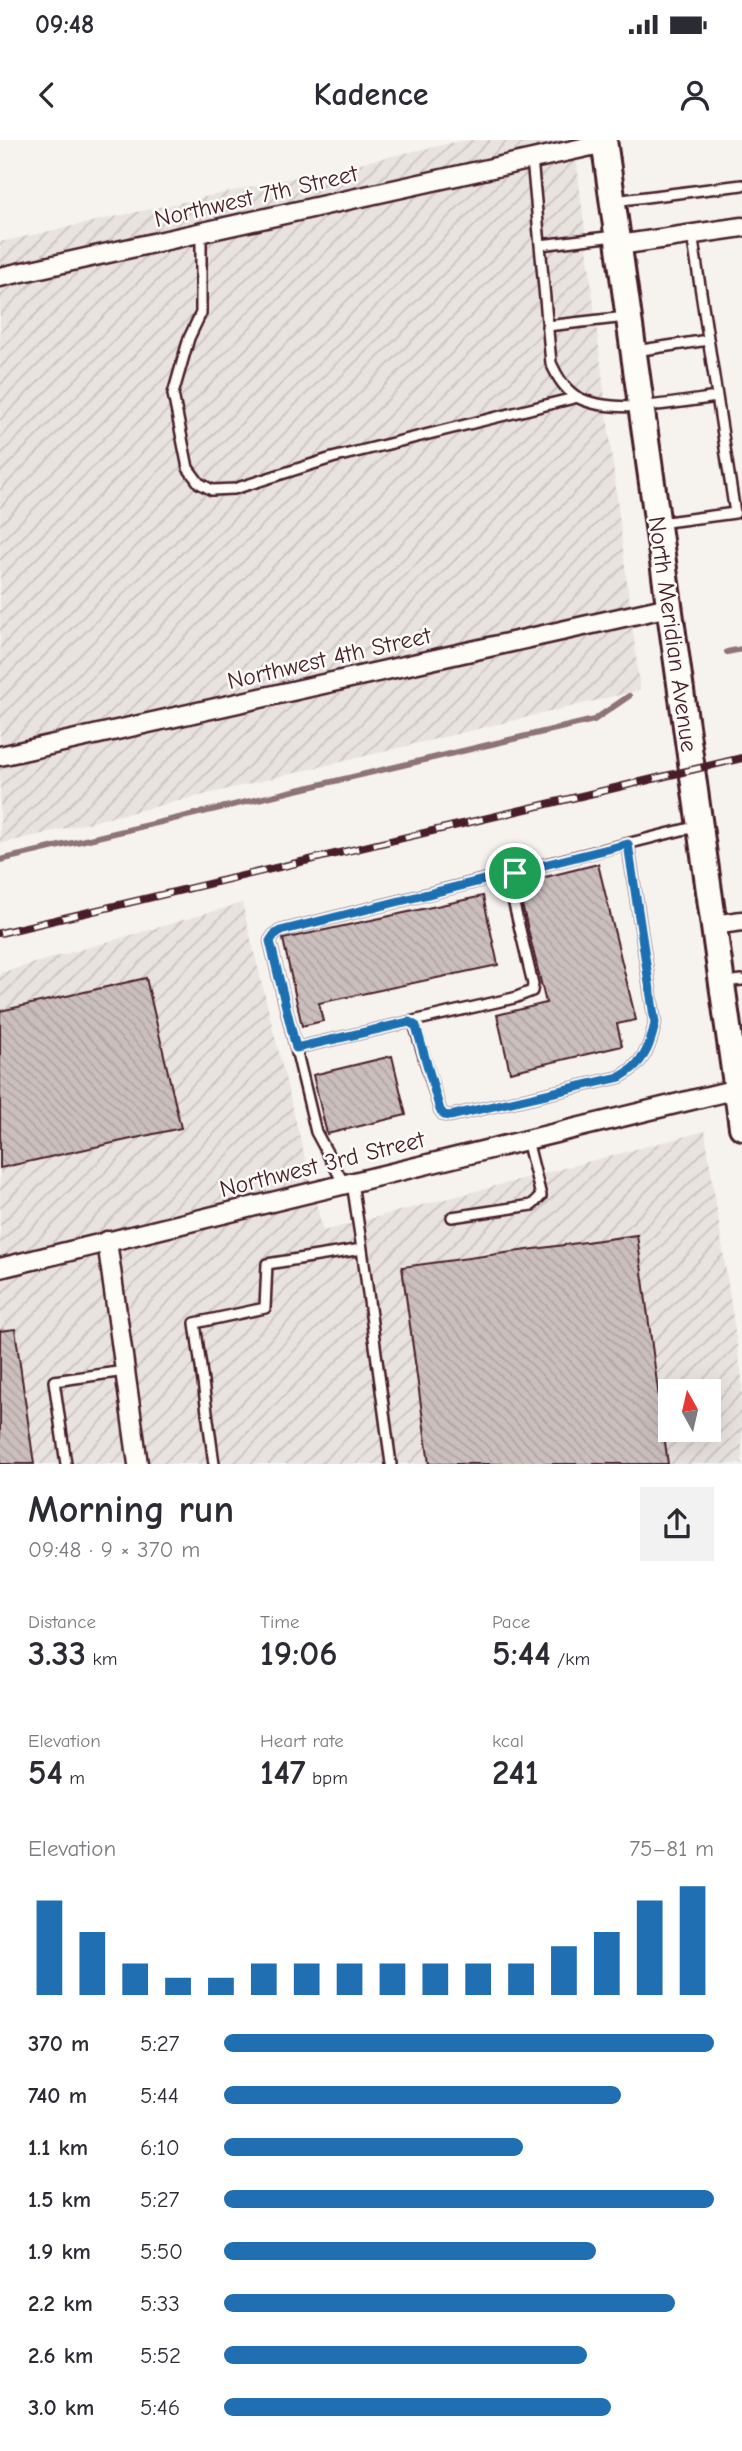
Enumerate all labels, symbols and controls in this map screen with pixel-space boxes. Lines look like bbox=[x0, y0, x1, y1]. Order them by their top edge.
text: 09:48 bbox=[35, 10, 94, 40]
icon: back bbox=[28, 76, 66, 114]
text: Kadence bbox=[314, 76, 428, 113]
icon: person bbox=[676, 76, 714, 114]
street label: Northwest 7th Street bbox=[152, 159, 361, 233]
street label: North Meridian Avenue bbox=[643, 514, 703, 754]
street label: Northwest 4th Street bbox=[225, 621, 435, 695]
pin bbox=[485, 843, 545, 903]
icon: arrive bbox=[496, 854, 534, 892]
street label: Northwest 3rd Street bbox=[217, 1125, 429, 1203]
north arrow bbox=[658, 1379, 721, 1442]
map controls bbox=[658, 1379, 721, 1442]
button: share bbox=[640, 1487, 714, 1561]
text: Morning run bbox=[28, 1488, 234, 1532]
text: 09:48 · 9 × 370 m bbox=[28, 1536, 200, 1563]
text: Distance bbox=[28, 1611, 96, 1633]
text: Time bbox=[260, 1611, 299, 1633]
text: Pace bbox=[492, 1611, 530, 1633]
text: 3.33 bbox=[28, 1633, 86, 1674]
text: 19:06 bbox=[260, 1633, 338, 1674]
text: 5:44 bbox=[492, 1633, 551, 1674]
text: km bbox=[86, 1648, 117, 1670]
text: /km bbox=[551, 1648, 590, 1670]
text: Elevation bbox=[28, 1730, 101, 1752]
text: Heart rate bbox=[260, 1730, 344, 1752]
text: kcal bbox=[492, 1730, 524, 1752]
text: 54 bbox=[28, 1752, 63, 1793]
text: 147 bbox=[260, 1752, 306, 1793]
text: 241 bbox=[492, 1752, 539, 1793]
text: m bbox=[63, 1767, 85, 1789]
text: bpm bbox=[306, 1767, 348, 1789]
text: Elevation bbox=[28, 1835, 116, 1862]
text: 75–81 m bbox=[629, 1835, 714, 1862]
text: 370 m bbox=[28, 2030, 89, 2057]
text: 5:27 bbox=[140, 2030, 180, 2057]
text: 740 m bbox=[28, 2082, 87, 2109]
text: 5:44 bbox=[140, 2082, 179, 2109]
text: 1.1 km bbox=[28, 2134, 88, 2161]
text: 6:10 bbox=[140, 2134, 180, 2161]
text: 1.5 km bbox=[28, 2186, 91, 2213]
text: 5:27 bbox=[140, 2186, 180, 2213]
text: 1.9 km bbox=[28, 2238, 91, 2265]
text: 5:50 bbox=[140, 2238, 183, 2265]
text: 2.2 km bbox=[28, 2290, 93, 2317]
text: 5:33 bbox=[140, 2290, 180, 2317]
text: 2.6 km bbox=[28, 2342, 93, 2369]
text: 5:52 bbox=[140, 2342, 181, 2369]
text: 3.0 km bbox=[28, 2394, 94, 2421]
text: 5:46 bbox=[140, 2394, 180, 2421]

